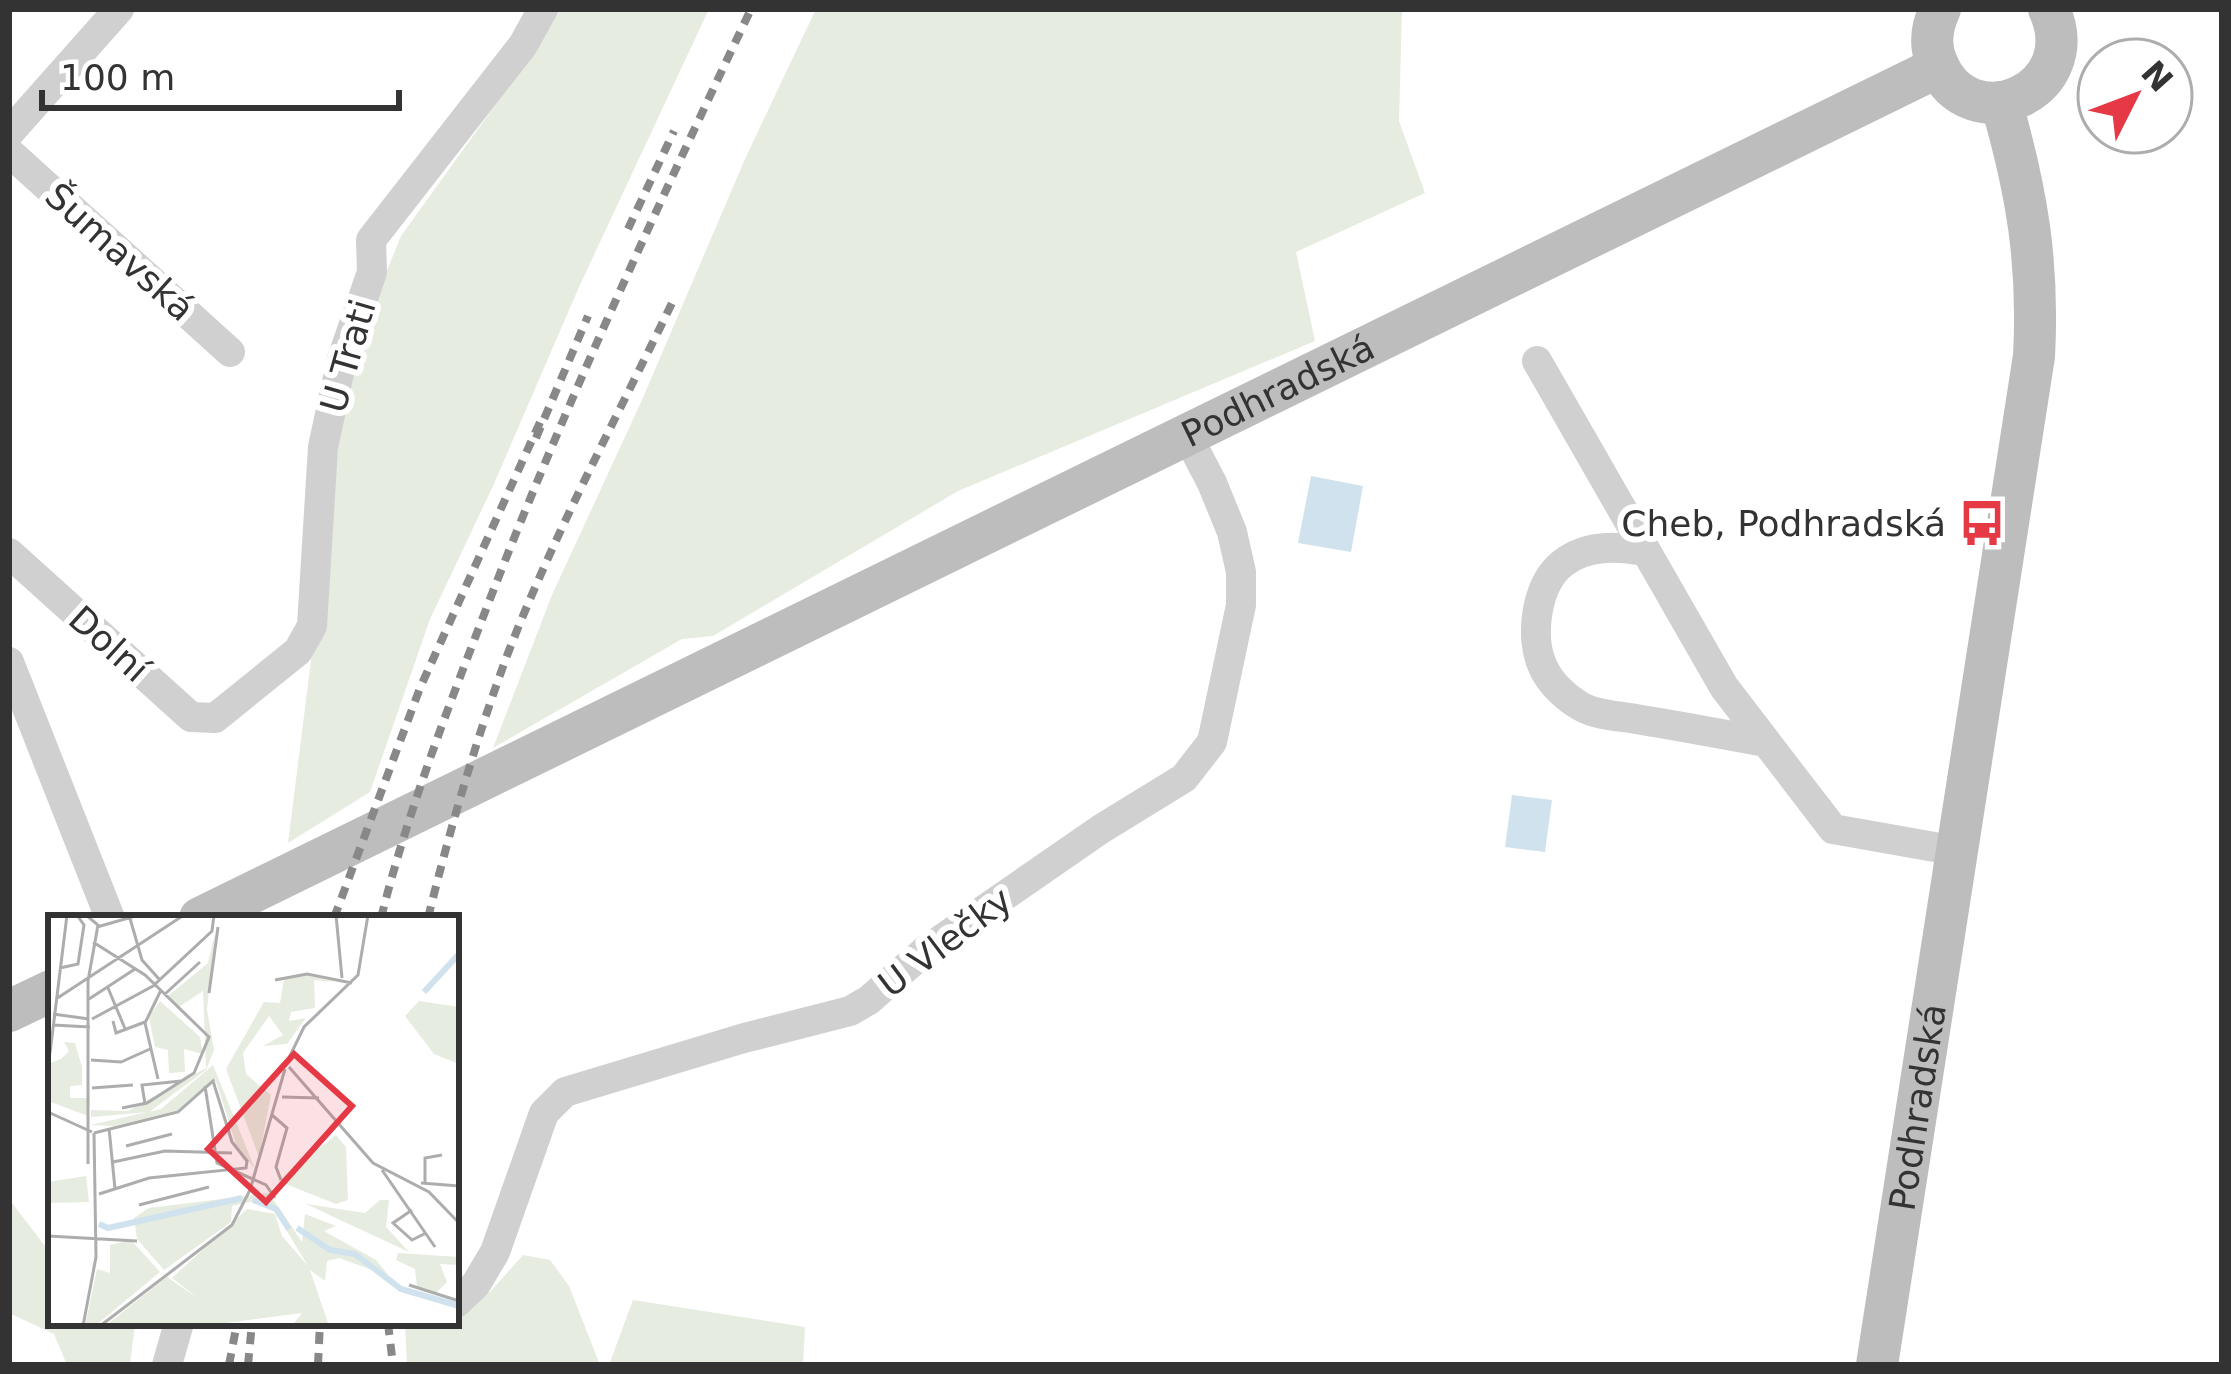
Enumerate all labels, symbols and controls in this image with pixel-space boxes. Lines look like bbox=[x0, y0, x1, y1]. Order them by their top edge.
scale bar bbox=[42, 36, 399, 110]
north arrow bbox=[2075, 36, 2195, 156]
text: N bbox=[2133, 53, 2181, 100]
text: 100 m bbox=[60, 57, 175, 98]
street label: Šumavská bbox=[37, 175, 203, 329]
street label: U Trati bbox=[312, 295, 384, 417]
street label: Podhradská bbox=[1175, 326, 1381, 455]
bus stop icon: Cheb, Podhradská bbox=[1957, 498, 2007, 548]
place label: Cheb, Podhradská bbox=[1621, 503, 1946, 544]
street label: Dolní bbox=[61, 598, 158, 691]
street label: U Vlečky bbox=[871, 879, 1019, 1005]
inset map bbox=[48, 915, 459, 1326]
street label: Podhradská bbox=[1881, 1001, 1953, 1213]

